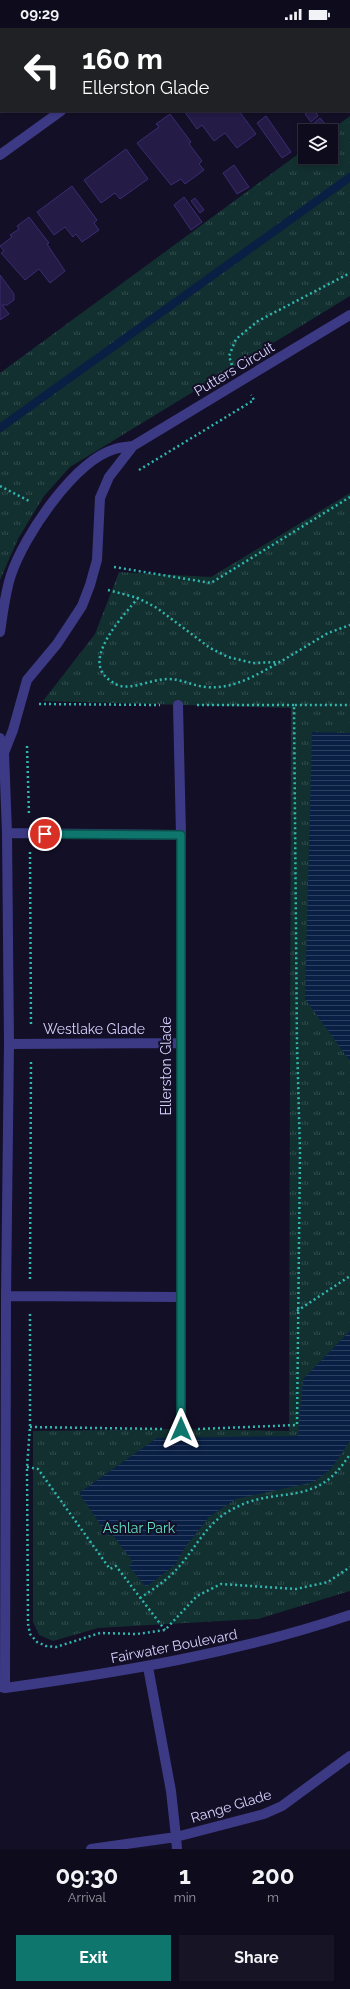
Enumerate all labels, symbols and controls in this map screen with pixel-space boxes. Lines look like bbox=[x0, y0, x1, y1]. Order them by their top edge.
text: 09:29 bbox=[20, 5, 59, 23]
text: 160 m bbox=[82, 43, 163, 76]
icon: left bbox=[16, 44, 68, 96]
text: Ellerston Glade bbox=[82, 77, 209, 98]
map controls bbox=[298, 124, 338, 164]
button: layers bbox=[298, 124, 338, 164]
street label: Putters Circuit bbox=[191, 339, 277, 399]
pin bbox=[28, 817, 62, 851]
icon: arrive bbox=[34, 823, 56, 845]
street label: Ellerston Glade bbox=[158, 1016, 174, 1116]
street label: Westlake Glade bbox=[43, 1021, 145, 1037]
position arrow bbox=[160, 1408, 202, 1450]
park label: Ashlar Park bbox=[103, 1520, 176, 1536]
street label: Fairwater Boulevard bbox=[109, 1626, 239, 1666]
street label: Range Glade bbox=[189, 1786, 273, 1826]
text: 09:30 bbox=[55, 1861, 118, 1890]
text: 1 bbox=[179, 1861, 191, 1890]
text: 200 bbox=[252, 1861, 295, 1890]
text: Arrival bbox=[68, 1890, 106, 1905]
text: min bbox=[174, 1890, 196, 1905]
text: m bbox=[267, 1890, 279, 1905]
button: Exit bbox=[16, 1935, 171, 1981]
button: Share bbox=[179, 1935, 334, 1981]

